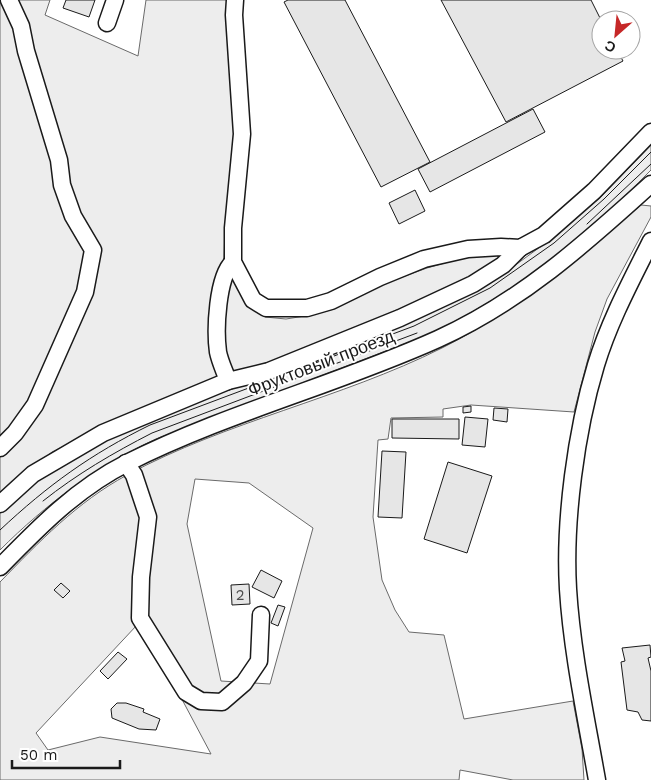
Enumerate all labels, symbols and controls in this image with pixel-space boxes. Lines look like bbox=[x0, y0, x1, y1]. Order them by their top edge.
north arrow bbox=[591, 10, 641, 60]
text: С bbox=[602, 37, 618, 56]
street label: Фруктовый проезд bbox=[245, 325, 397, 400]
house number: 2 bbox=[236, 586, 244, 604]
scale bar bbox=[12, 738, 120, 770]
text: 50 m bbox=[20, 746, 57, 764]

